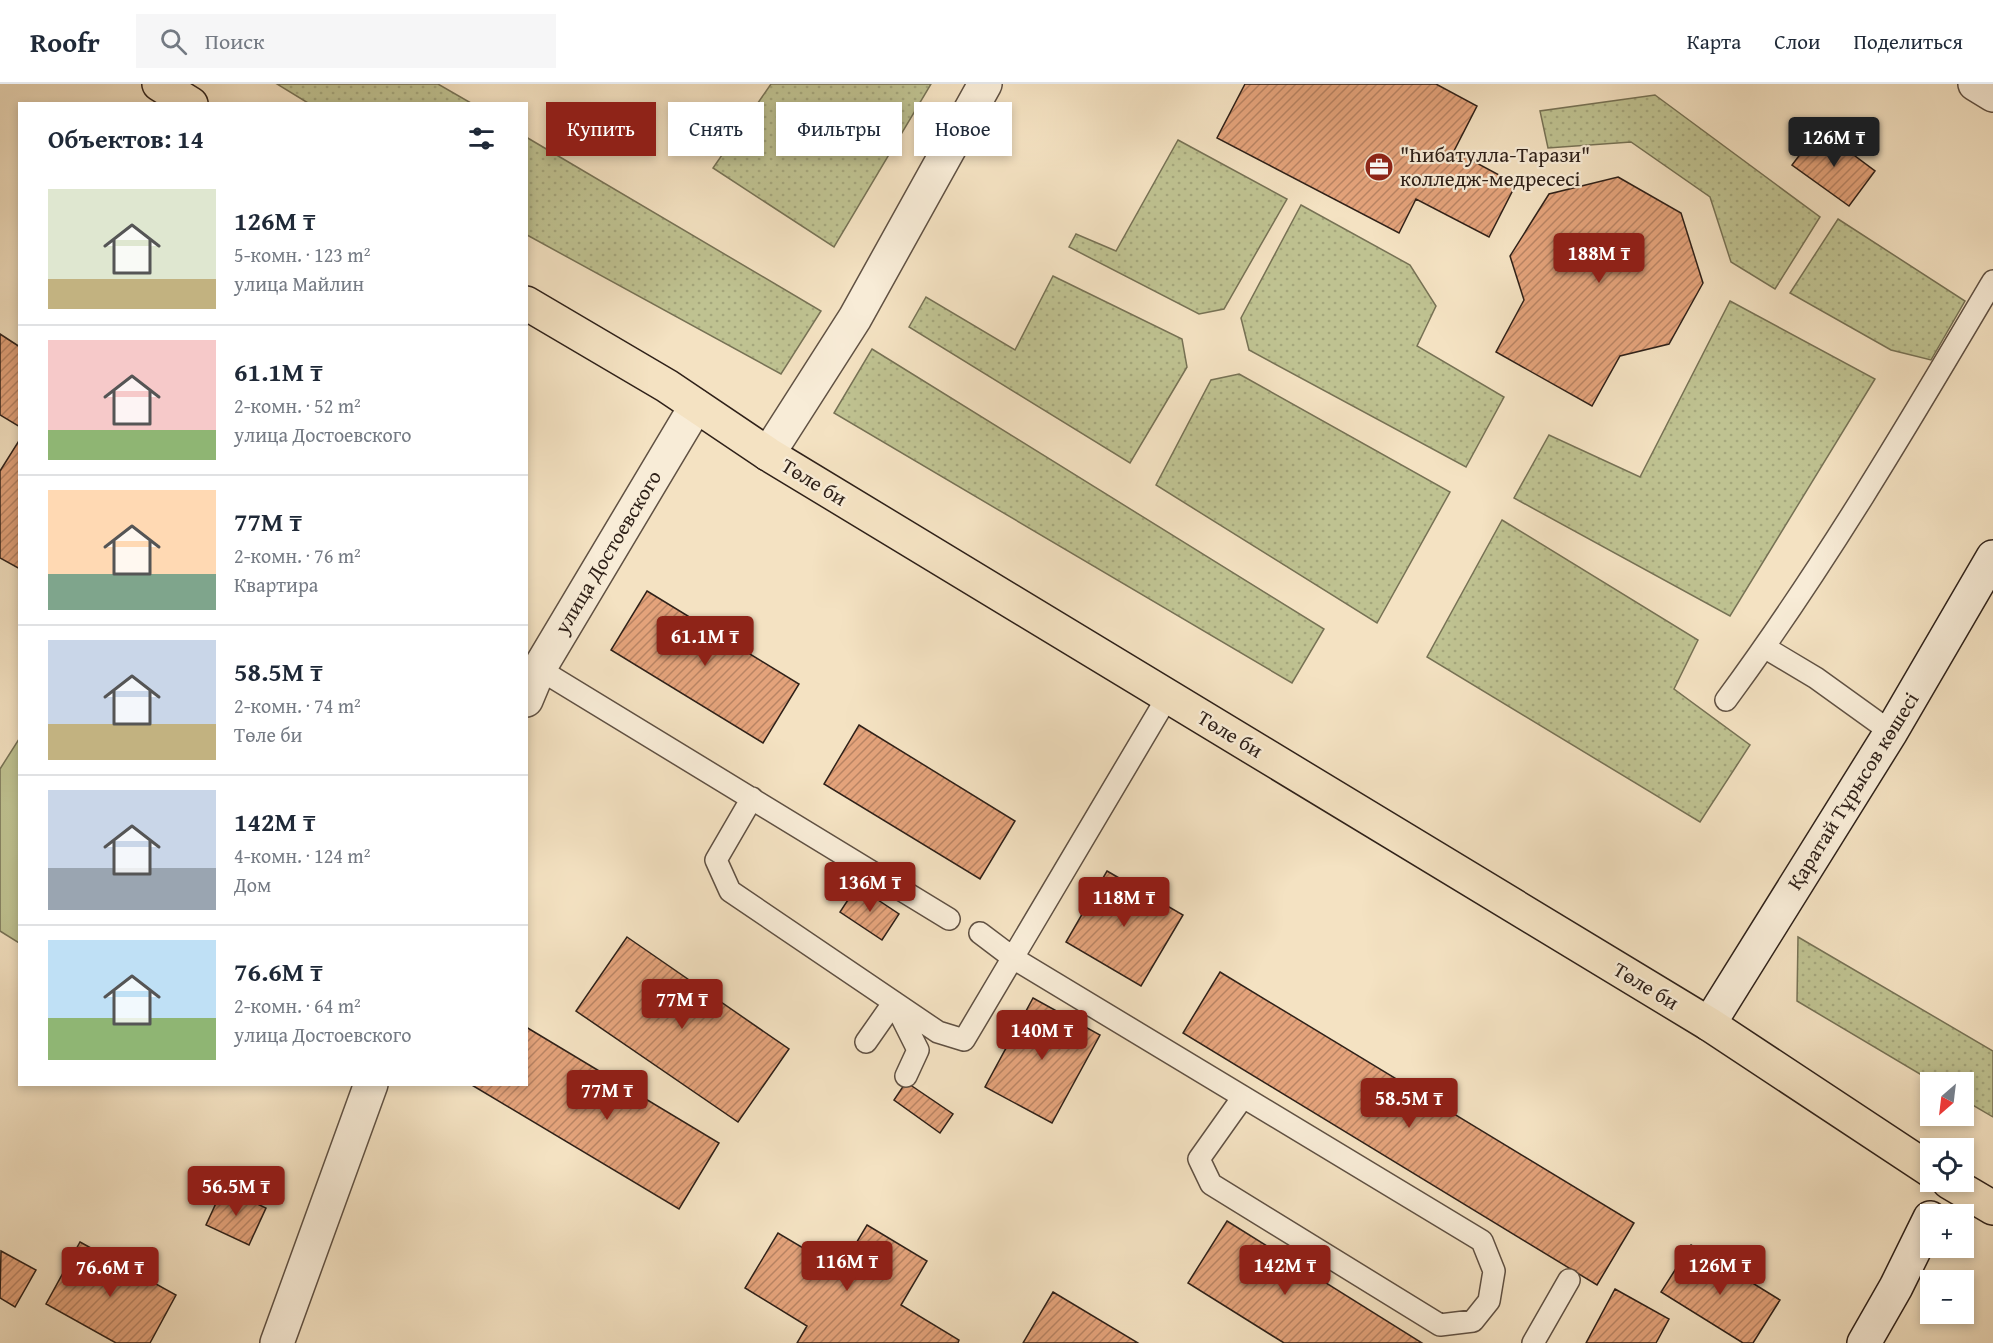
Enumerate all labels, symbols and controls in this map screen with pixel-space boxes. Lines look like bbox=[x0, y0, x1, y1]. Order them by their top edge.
search box bbox=[136, 14, 556, 68]
text: Roofr bbox=[30, 21, 100, 62]
icon: search bbox=[157, 25, 190, 58]
text: Поиск bbox=[205, 25, 265, 57]
text: Карта bbox=[1687, 26, 1741, 57]
text: Слои bbox=[1774, 26, 1820, 57]
text: Поделиться bbox=[1853, 26, 1963, 57]
chip: Купить bbox=[546, 102, 656, 156]
chip: Снять bbox=[668, 102, 764, 156]
chip: Фильтры bbox=[776, 102, 902, 156]
chip: Новое bbox=[914, 102, 1012, 156]
pin: 126M ₸ bbox=[1785, 117, 1883, 168]
text: Объектов: 14 bbox=[48, 119, 204, 158]
icon: filters bbox=[465, 122, 498, 155]
text: 126M ₸ bbox=[1802, 122, 1866, 151]
place label: "Һибатулла-Тарази" колледж-медресесі bbox=[1400, 139, 1590, 194]
office icon: "Һибатулла-Тарази" колледж-медресесі bbox=[1363, 151, 1395, 183]
text: 126M ₸ bbox=[234, 201, 316, 240]
icon: home bbox=[96, 213, 168, 285]
pin: 188M ₸ bbox=[1550, 233, 1648, 284]
text: 188M ₸ bbox=[1567, 238, 1631, 267]
text: 5-комн. · 123 m² bbox=[234, 240, 370, 269]
text: улица Майлин bbox=[234, 269, 364, 298]
text: 61.1M ₸ bbox=[234, 352, 323, 391]
icon: home bbox=[96, 364, 168, 436]
text: 2-комн. · 52 m² bbox=[234, 391, 361, 420]
text: улица Достоевского bbox=[234, 420, 411, 449]
street label: Төле би bbox=[776, 450, 853, 513]
street label: улица Достоевского bbox=[546, 464, 669, 640]
text: 77M ₸ bbox=[234, 502, 303, 541]
icon: home bbox=[96, 514, 168, 586]
text: 2-комн. · 76 m² bbox=[234, 541, 361, 570]
text: Квартира bbox=[234, 570, 318, 599]
pin: 61.1M ₸ bbox=[650, 616, 760, 667]
text: 61.1M ₸ bbox=[671, 621, 739, 650]
text: 58.5M ₸ bbox=[234, 652, 323, 691]
icon: home bbox=[96, 664, 168, 736]
street label: Қаратай Тұрысов көшесі bbox=[1779, 686, 1926, 896]
text: 2-комн. · 74 m² bbox=[234, 691, 361, 720]
street label: Төле би bbox=[1192, 702, 1269, 765]
text: Төле би bbox=[234, 720, 302, 749]
text: 142M ₸ bbox=[234, 802, 316, 841]
icon: home bbox=[96, 814, 168, 886]
text: 4-комн. · 124 m² bbox=[234, 841, 370, 870]
pin: 136M ₸ bbox=[821, 862, 919, 913]
text: 136M ₸ bbox=[838, 867, 902, 896]
text: Дом bbox=[234, 870, 271, 899]
pin: 118M ₸ bbox=[1075, 877, 1173, 928]
text: 118M ₸ bbox=[1092, 882, 1156, 911]
text: 76.6M ₸ bbox=[234, 952, 323, 991]
street label: Төле би bbox=[1608, 954, 1685, 1017]
icon: home bbox=[96, 964, 168, 1036]
pin: 77M ₸ bbox=[640, 979, 724, 1030]
text: 77M ₸ bbox=[656, 984, 708, 1013]
text: 2-комн. · 64 m² bbox=[234, 991, 361, 1020]
pin: 140M ₸ bbox=[993, 1010, 1091, 1061]
text: 140M ₸ bbox=[1010, 1015, 1074, 1044]
text: улица Достоевского bbox=[234, 1020, 411, 1049]
pin: 77M ₸ bbox=[565, 1070, 649, 1121]
north arrow bbox=[1920, 1072, 1974, 1126]
map controls bbox=[1920, 1072, 1974, 1324]
text: 77M ₸ bbox=[581, 1075, 633, 1104]
pin: 58.5M ₸ bbox=[1354, 1078, 1464, 1129]
text: 58.5M ₸ bbox=[1375, 1083, 1443, 1112]
button: locate bbox=[1920, 1138, 1974, 1192]
pin: 56.5M ₸ bbox=[181, 1166, 291, 1217]
text: 56.5M ₸ bbox=[202, 1171, 270, 1200]
button: + bbox=[1920, 1204, 1974, 1258]
pin: 116M ₸ bbox=[798, 1241, 896, 1292]
pin: 142M ₸ bbox=[1236, 1245, 1334, 1296]
pin: 126M ₸ bbox=[1671, 1245, 1769, 1296]
text: 116M ₸ bbox=[815, 1246, 879, 1275]
pin: 76.6M ₸ bbox=[55, 1247, 165, 1298]
text: 142M ₸ bbox=[1253, 1250, 1317, 1279]
text: 126M ₸ bbox=[1688, 1250, 1752, 1279]
text: 76.6M ₸ bbox=[76, 1252, 144, 1281]
button: − bbox=[1920, 1270, 1974, 1324]

